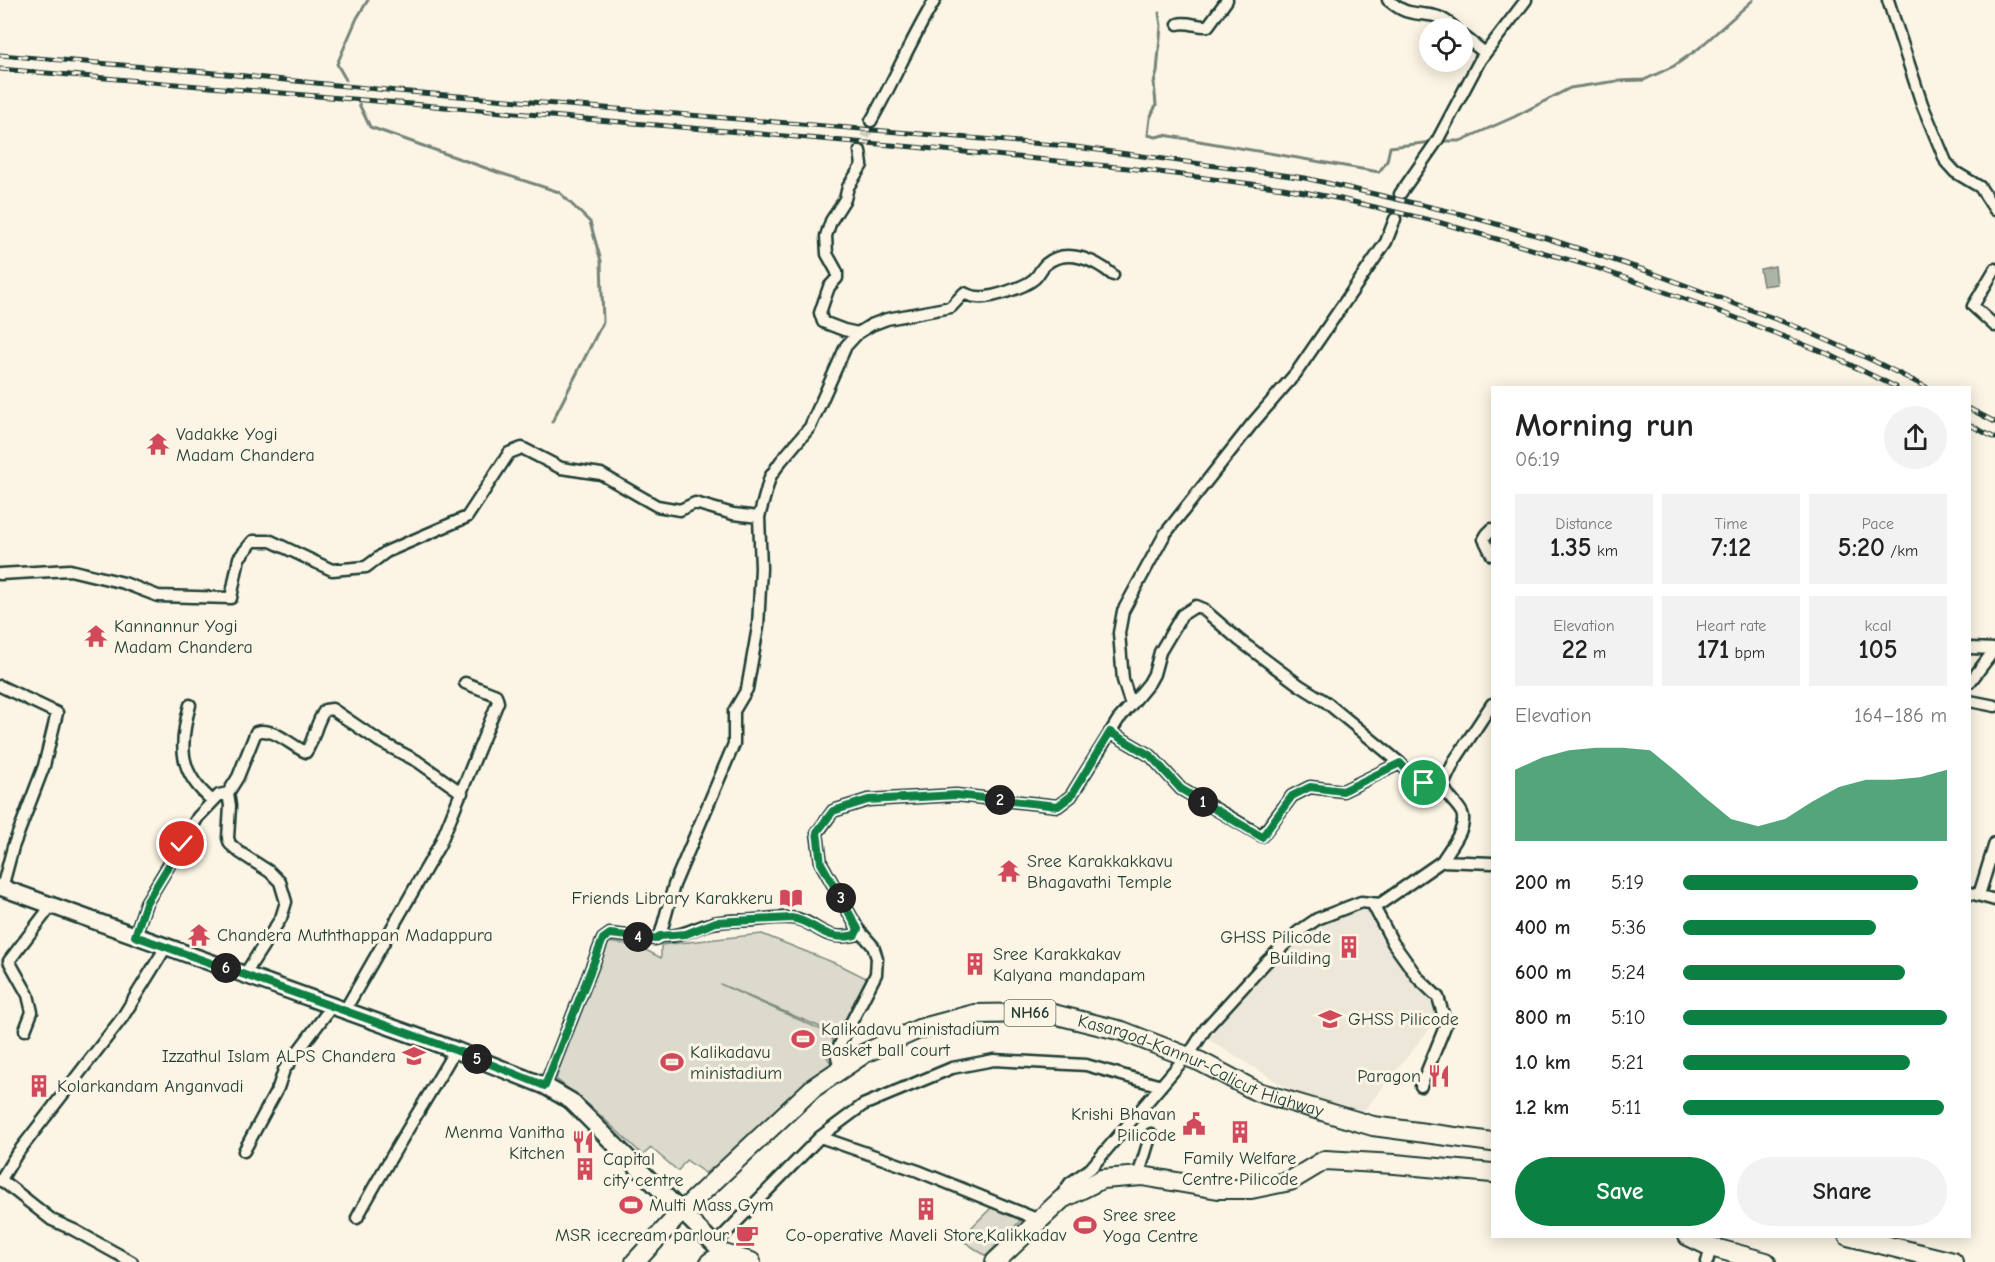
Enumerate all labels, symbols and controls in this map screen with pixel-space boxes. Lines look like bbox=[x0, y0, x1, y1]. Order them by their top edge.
map controls bbox=[1419, 18, 1473, 72]
button: locate bbox=[1419, 18, 1473, 72]
text: Morning run bbox=[1515, 406, 1694, 444]
button: share bbox=[1884, 406, 1947, 469]
place label: Vadakke Yogi Madam Chandera bbox=[176, 424, 315, 466]
temple icon: Vadakke Yogi Madam Chandera bbox=[145, 431, 171, 457]
text: 06:19 bbox=[1515, 448, 1560, 471]
text: Distance bbox=[1555, 515, 1613, 533]
text: Time bbox=[1714, 515, 1748, 533]
text: Pace bbox=[1862, 515, 1894, 533]
text: 1.35 bbox=[1550, 533, 1592, 563]
text: 7:12 bbox=[1711, 533, 1751, 563]
text: 5:20 bbox=[1838, 533, 1885, 563]
text: km bbox=[1592, 542, 1618, 560]
text: /km bbox=[1885, 542, 1918, 560]
place label: Kannannur Yogi Madam Chandera bbox=[114, 616, 253, 658]
text: Elevation bbox=[1553, 617, 1615, 635]
text: Heart rate bbox=[1696, 617, 1766, 635]
text: kcal bbox=[1865, 617, 1891, 635]
temple icon: Kannannur Yogi Madam Chandera bbox=[83, 623, 109, 649]
text: 22 bbox=[1562, 635, 1588, 665]
text: 171 bbox=[1697, 635, 1729, 665]
text: 105 bbox=[1859, 635, 1897, 665]
text: m bbox=[1588, 644, 1606, 662]
text: bpm bbox=[1729, 644, 1765, 662]
text: Elevation bbox=[1515, 704, 1592, 727]
text: 164–186 m bbox=[1854, 704, 1947, 727]
pin bbox=[1398, 757, 1449, 808]
icon: arrive bbox=[1407, 766, 1440, 799]
pin: 2 bbox=[985, 785, 1015, 815]
pin: 1 bbox=[1188, 787, 1218, 817]
text: 2 bbox=[996, 791, 1004, 809]
text: 1 bbox=[1200, 793, 1206, 811]
pin bbox=[156, 818, 207, 869]
icon: check bbox=[165, 827, 198, 860]
place label: Sree Karakkakkavu Bhagavathi Temple bbox=[1027, 851, 1173, 893]
temple icon: Sree Karakkakkavu Bhagavathi Temple bbox=[996, 858, 1022, 884]
text: 200 m bbox=[1515, 871, 1571, 894]
text: 5:19 bbox=[1611, 871, 1644, 894]
pin: 3 bbox=[826, 883, 856, 913]
library icon: Friends Library Karakkeru bbox=[778, 885, 804, 911]
place label: Friends Library Karakkeru bbox=[571, 888, 773, 909]
text: 3 bbox=[837, 889, 845, 907]
text: 400 m bbox=[1515, 916, 1570, 939]
text: 5:36 bbox=[1611, 916, 1646, 939]
temple icon: Chandera Muththappan Madappura bbox=[186, 922, 212, 948]
pin: 4 bbox=[623, 922, 653, 952]
place label: Chandera Muththappan Madappura bbox=[217, 925, 493, 946]
place label: GHSS Pilicode Building bbox=[1220, 927, 1331, 969]
text: 4 bbox=[634, 928, 642, 946]
building icon: GHSS Pilicode Building bbox=[1336, 934, 1362, 960]
place label: Sree Karakkakav Kalyana mandapam bbox=[993, 944, 1145, 986]
building icon: Sree Karakkakav Kalyana mandapam bbox=[962, 951, 988, 977]
pin: 6 bbox=[211, 953, 241, 983]
text: 6 bbox=[222, 959, 230, 977]
text: 600 m bbox=[1515, 961, 1571, 984]
text: 5:24 bbox=[1611, 961, 1646, 984]
road number: NH66 bbox=[1004, 1000, 1056, 1026]
school or university icon: GHSS Pilicode bbox=[1317, 1006, 1343, 1032]
text: 800 m bbox=[1515, 1006, 1571, 1029]
text: 5:10 bbox=[1611, 1006, 1646, 1029]
place label: GHSS Pilicode bbox=[1348, 1009, 1459, 1030]
street label: Kasargod-Kannur-Calicut Highway bbox=[1076, 1010, 1327, 1122]
place label: Kalikadavu ministadium Basket ball court bbox=[821, 1019, 1000, 1061]
sports icon: Kalikadavu ministadium Basket ball court bbox=[790, 1026, 816, 1052]
place label: Kalikadavu ministadium bbox=[690, 1042, 782, 1084]
school or university icon: Izzathul Islam ALPS Chandera bbox=[401, 1043, 427, 1069]
pin: 5 bbox=[462, 1044, 492, 1074]
place label: Izzathul Islam ALPS Chandera bbox=[162, 1046, 396, 1067]
sports icon: Kalikadavu ministadium bbox=[659, 1049, 685, 1075]
text: 5 bbox=[473, 1050, 481, 1068]
text: 1.0 km bbox=[1515, 1051, 1571, 1074]
text: 5:21 bbox=[1611, 1051, 1644, 1074]
restaurant icon: Paragon bbox=[1426, 1063, 1452, 1089]
place label: Paragon bbox=[1357, 1066, 1421, 1087]
building icon: Kolarkandam Anganvadi bbox=[26, 1073, 52, 1099]
place label: Kolarkandam Anganvadi bbox=[57, 1076, 244, 1097]
text: 1.2 km bbox=[1515, 1096, 1569, 1119]
text: 5:11 bbox=[1611, 1096, 1641, 1119]
place label: Krishi Bhavan Pilicode bbox=[1071, 1104, 1176, 1146]
public building icon: Krishi Bhavan Pilicode bbox=[1181, 1111, 1207, 1137]
building icon: Family Welfare Centre Pilicode bbox=[1227, 1119, 1253, 1145]
place label: Menma Vanitha Kitchen bbox=[445, 1122, 565, 1164]
restaurant icon: Menma Vanitha Kitchen bbox=[570, 1129, 596, 1155]
place label: Family Welfare Centre Pilicode bbox=[1182, 1148, 1298, 1190]
place label: Capital city centre bbox=[603, 1149, 684, 1191]
building icon: Capital city centre bbox=[572, 1156, 598, 1182]
button: Save bbox=[1515, 1157, 1725, 1226]
button: Share bbox=[1737, 1157, 1947, 1226]
sports icon: Multi Mass Gym bbox=[618, 1192, 644, 1218]
place label: Multi Mass Gym bbox=[649, 1195, 774, 1216]
building icon: Co-operative Maveli Store,Kalikkadav bbox=[913, 1196, 939, 1222]
place label: Sree sree Yoga Centre bbox=[1103, 1205, 1198, 1247]
sports icon: Sree sree Yoga Centre bbox=[1072, 1212, 1098, 1238]
cafe icon: MSR icecream parlour bbox=[734, 1222, 760, 1248]
place label: MSR icecream parlour bbox=[555, 1225, 730, 1246]
place label: Co-operative Maveli Store,Kalikkadav bbox=[786, 1225, 1067, 1246]

